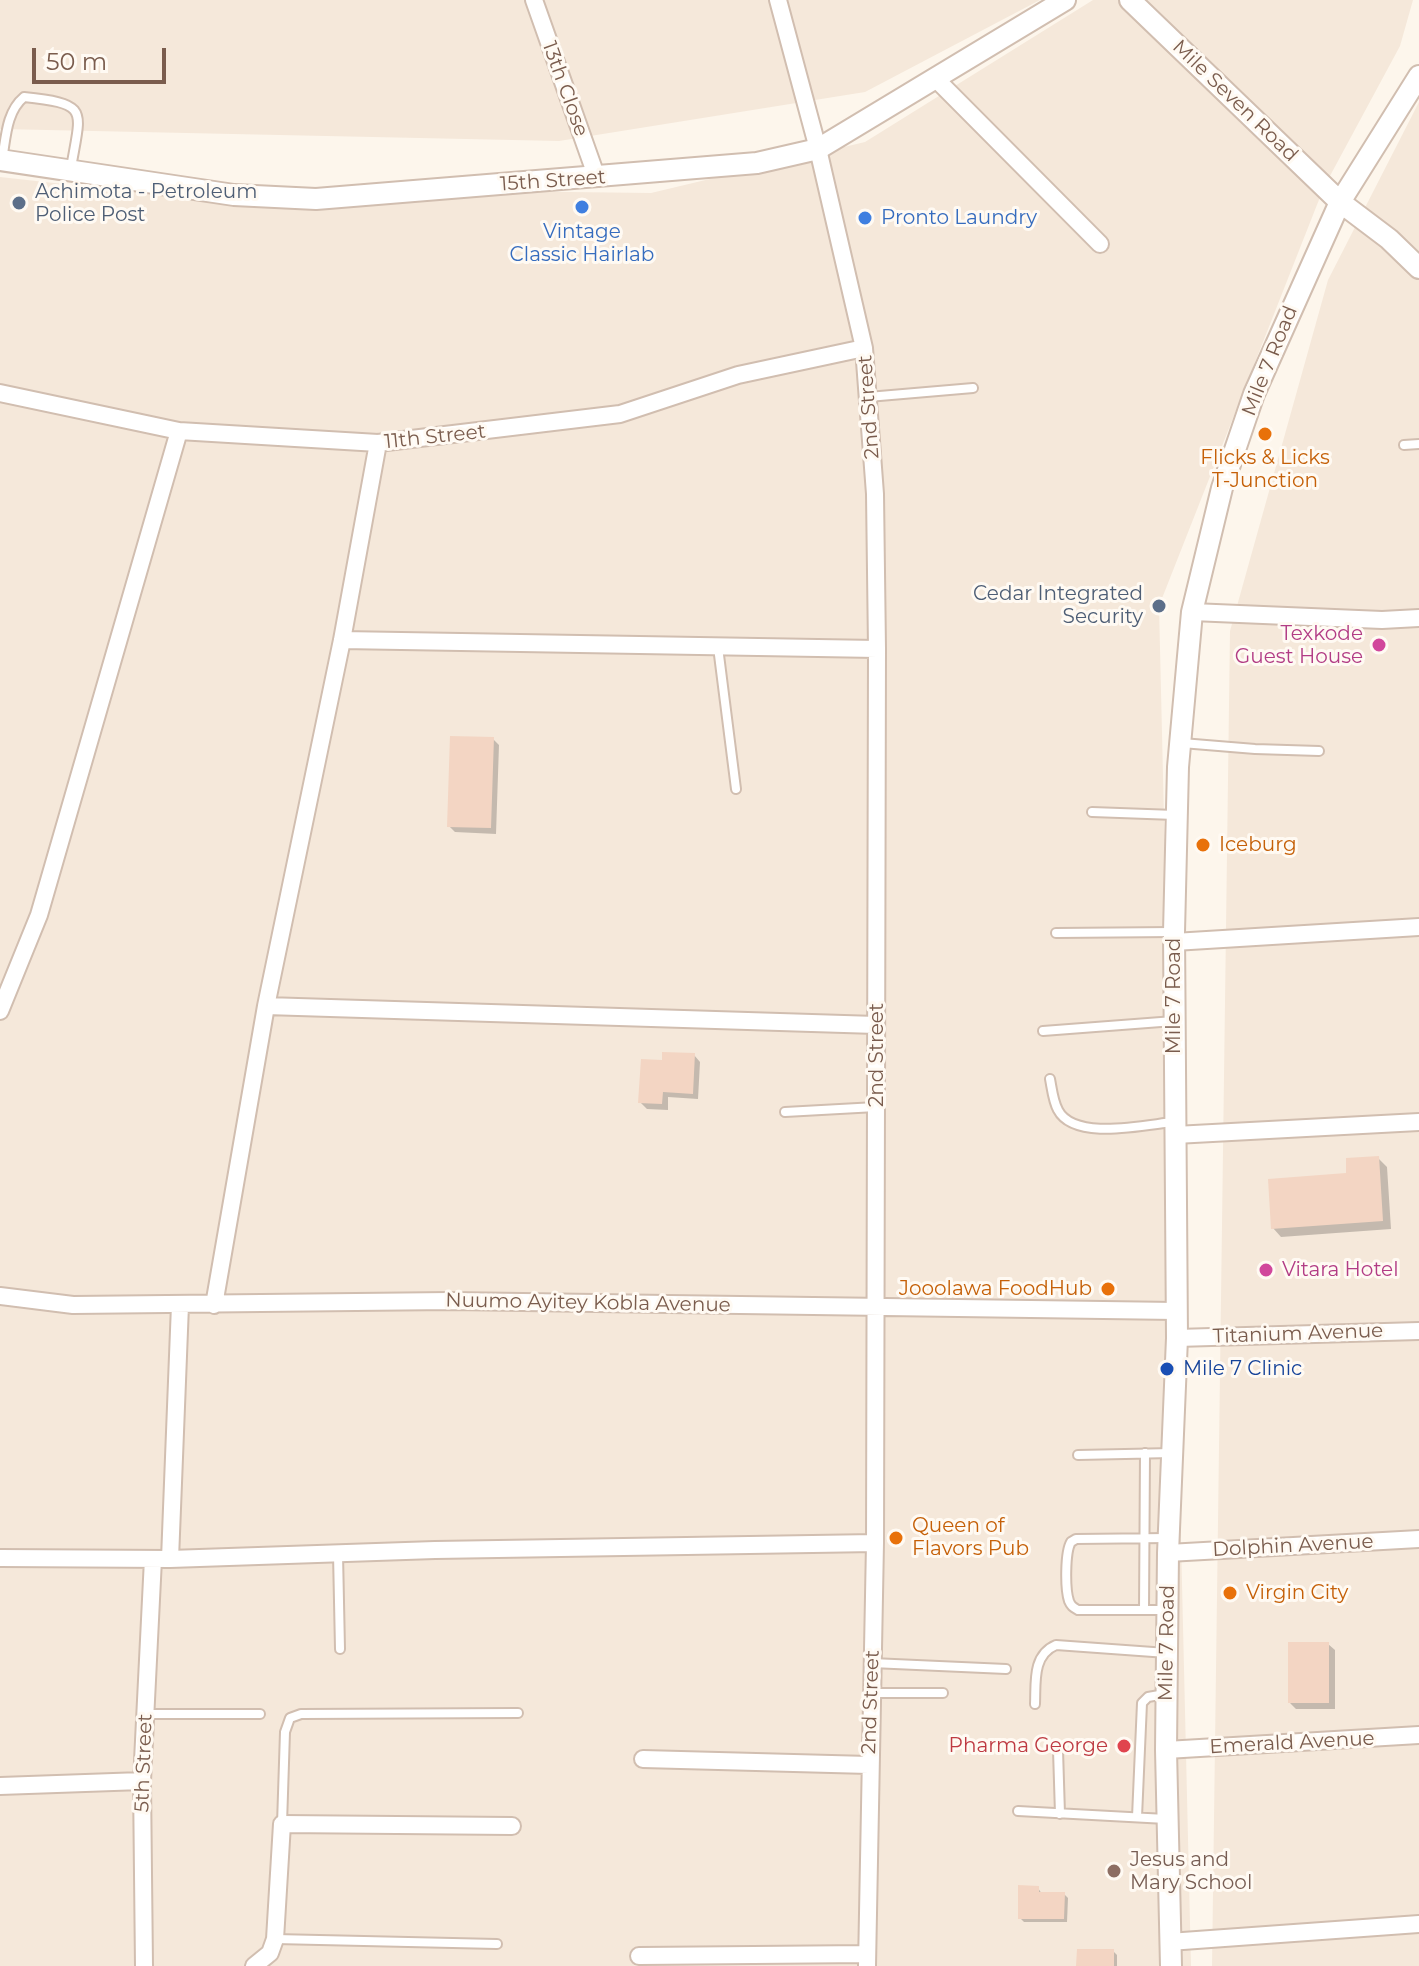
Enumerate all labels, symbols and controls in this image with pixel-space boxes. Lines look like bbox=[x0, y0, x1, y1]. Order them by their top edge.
scale bar bbox=[36, 32, 170, 82]
street label: Mile Seven Road bbox=[1167, 35, 1303, 167]
street label: 13th Close bbox=[537, 38, 593, 140]
text: 50 m bbox=[46, 47, 107, 76]
street label: 15th Street bbox=[499, 165, 607, 197]
place label: Achimota - Petroleum Police Post bbox=[35, 180, 257, 227]
marker: Achimota - Petroleum Police Post bbox=[10, 194, 28, 212]
marker: Vintage Classic Hairlab bbox=[573, 198, 591, 216]
place label: Pronto Laundry bbox=[881, 206, 1037, 230]
marker: Pronto Laundry bbox=[856, 209, 874, 227]
place label: Vintage Classic Hairlab bbox=[510, 220, 654, 267]
street label: Mile 7 Road bbox=[1237, 303, 1303, 419]
street label: 2nd Street bbox=[853, 354, 885, 460]
street label: 11th Street bbox=[383, 420, 487, 454]
marker: Flicks & Licks T-Junction bbox=[1256, 425, 1274, 443]
place label: Flicks & Licks T-Junction bbox=[1200, 446, 1330, 493]
place label: Cedar Integrated Security bbox=[973, 582, 1143, 629]
marker: Cedar Integrated Security bbox=[1150, 597, 1168, 615]
place label: Texkode Guest House bbox=[1235, 622, 1363, 669]
marker: Texkode Guest House bbox=[1370, 636, 1388, 654]
place label: Iceburg bbox=[1219, 833, 1297, 857]
marker: Iceburg bbox=[1194, 836, 1212, 854]
street label: Mile 7 Road bbox=[1162, 938, 1186, 1054]
street label: 2nd Street bbox=[865, 1003, 889, 1107]
place label: Vitara Hotel bbox=[1282, 1258, 1399, 1282]
marker: Vitara Hotel bbox=[1257, 1261, 1275, 1279]
place label: Jooolawa FoodHub bbox=[899, 1277, 1092, 1301]
marker: Jooolawa FoodHub bbox=[1099, 1280, 1117, 1298]
street label: Nuumo Ayitey Kobla Avenue bbox=[445, 1289, 731, 1317]
street label: Titanium Avenue bbox=[1212, 1319, 1384, 1349]
place label: Mile 7 Clinic bbox=[1183, 1357, 1302, 1381]
marker: Mile 7 Clinic bbox=[1158, 1360, 1176, 1378]
place label: Queen of Flavors Pub bbox=[912, 1514, 1029, 1561]
marker: Queen of Flavors Pub bbox=[887, 1529, 905, 1547]
street label: Dolphin Avenue bbox=[1212, 1530, 1374, 1562]
place label: Virgin City bbox=[1246, 1581, 1348, 1605]
marker: Virgin City bbox=[1221, 1584, 1239, 1602]
street label: Mile 7 Road bbox=[1154, 1585, 1180, 1701]
street label: 2nd Street bbox=[857, 1650, 885, 1754]
street label: 5th Street bbox=[130, 1713, 158, 1813]
street label: Emerald Avenue bbox=[1209, 1727, 1375, 1759]
place label: Pharma George bbox=[949, 1734, 1108, 1758]
marker: Pharma George bbox=[1115, 1737, 1133, 1755]
place label: Jesus and Mary School bbox=[1130, 1848, 1252, 1895]
marker: Jesus and Mary School bbox=[1105, 1862, 1123, 1880]

